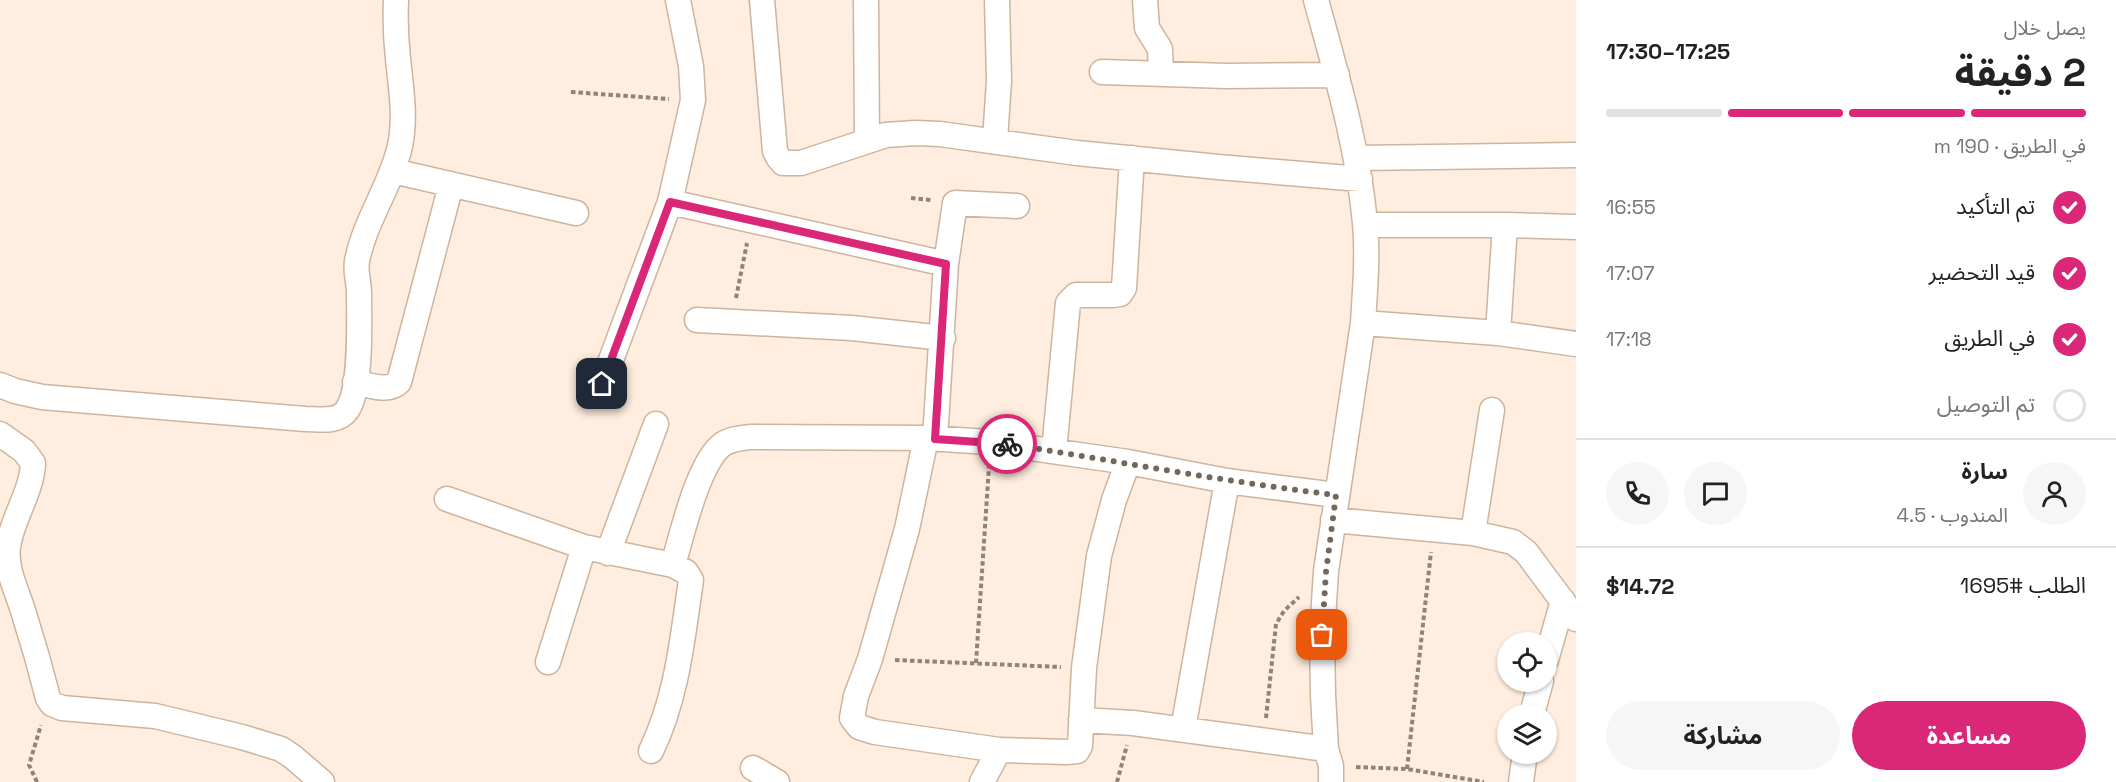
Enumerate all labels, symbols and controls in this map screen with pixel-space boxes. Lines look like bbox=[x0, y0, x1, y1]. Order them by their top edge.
text: يصل خلال bbox=[2004, 15, 2086, 41]
text: 17:25–17:30 bbox=[1606, 37, 1730, 65]
text: 2 دقيقة bbox=[1955, 48, 2086, 97]
text: في الطريق · 190 m bbox=[1934, 133, 2086, 159]
icon: check bbox=[2053, 191, 2086, 224]
text: تم التأكيد bbox=[1956, 192, 2035, 220]
text: 16:55 bbox=[1606, 194, 1656, 220]
icon: check bbox=[2053, 257, 2086, 290]
text: قيد التحضير bbox=[1929, 258, 2035, 286]
text: 17:07 bbox=[1606, 260, 1654, 286]
icon: check bbox=[2053, 323, 2086, 356]
text: في الطريق bbox=[1944, 324, 2035, 352]
text: 17:18 bbox=[1606, 326, 1652, 352]
pin bbox=[576, 358, 627, 409]
icon: home bbox=[585, 367, 618, 400]
text: تم التوصيل bbox=[1937, 390, 2035, 418]
courier bbox=[977, 414, 1037, 474]
icon: bike bbox=[991, 428, 1024, 461]
text: سارة bbox=[1962, 457, 2008, 485]
button: phone bbox=[1606, 462, 1669, 525]
button: chat bbox=[1684, 462, 1747, 525]
button: person bbox=[2023, 462, 2086, 525]
text: المندوب · 4.5 bbox=[1897, 502, 2008, 528]
text: الطلب #1695 bbox=[1960, 571, 2086, 599]
text: $14.72 bbox=[1606, 572, 1674, 600]
pin bbox=[1296, 609, 1347, 660]
icon: bag bbox=[1305, 618, 1338, 651]
map controls bbox=[1497, 632, 1557, 764]
button: locate bbox=[1497, 632, 1557, 692]
button: مشاركة bbox=[1606, 701, 1840, 770]
button: مساعدة bbox=[1852, 701, 2086, 770]
button: layers bbox=[1497, 704, 1557, 764]

